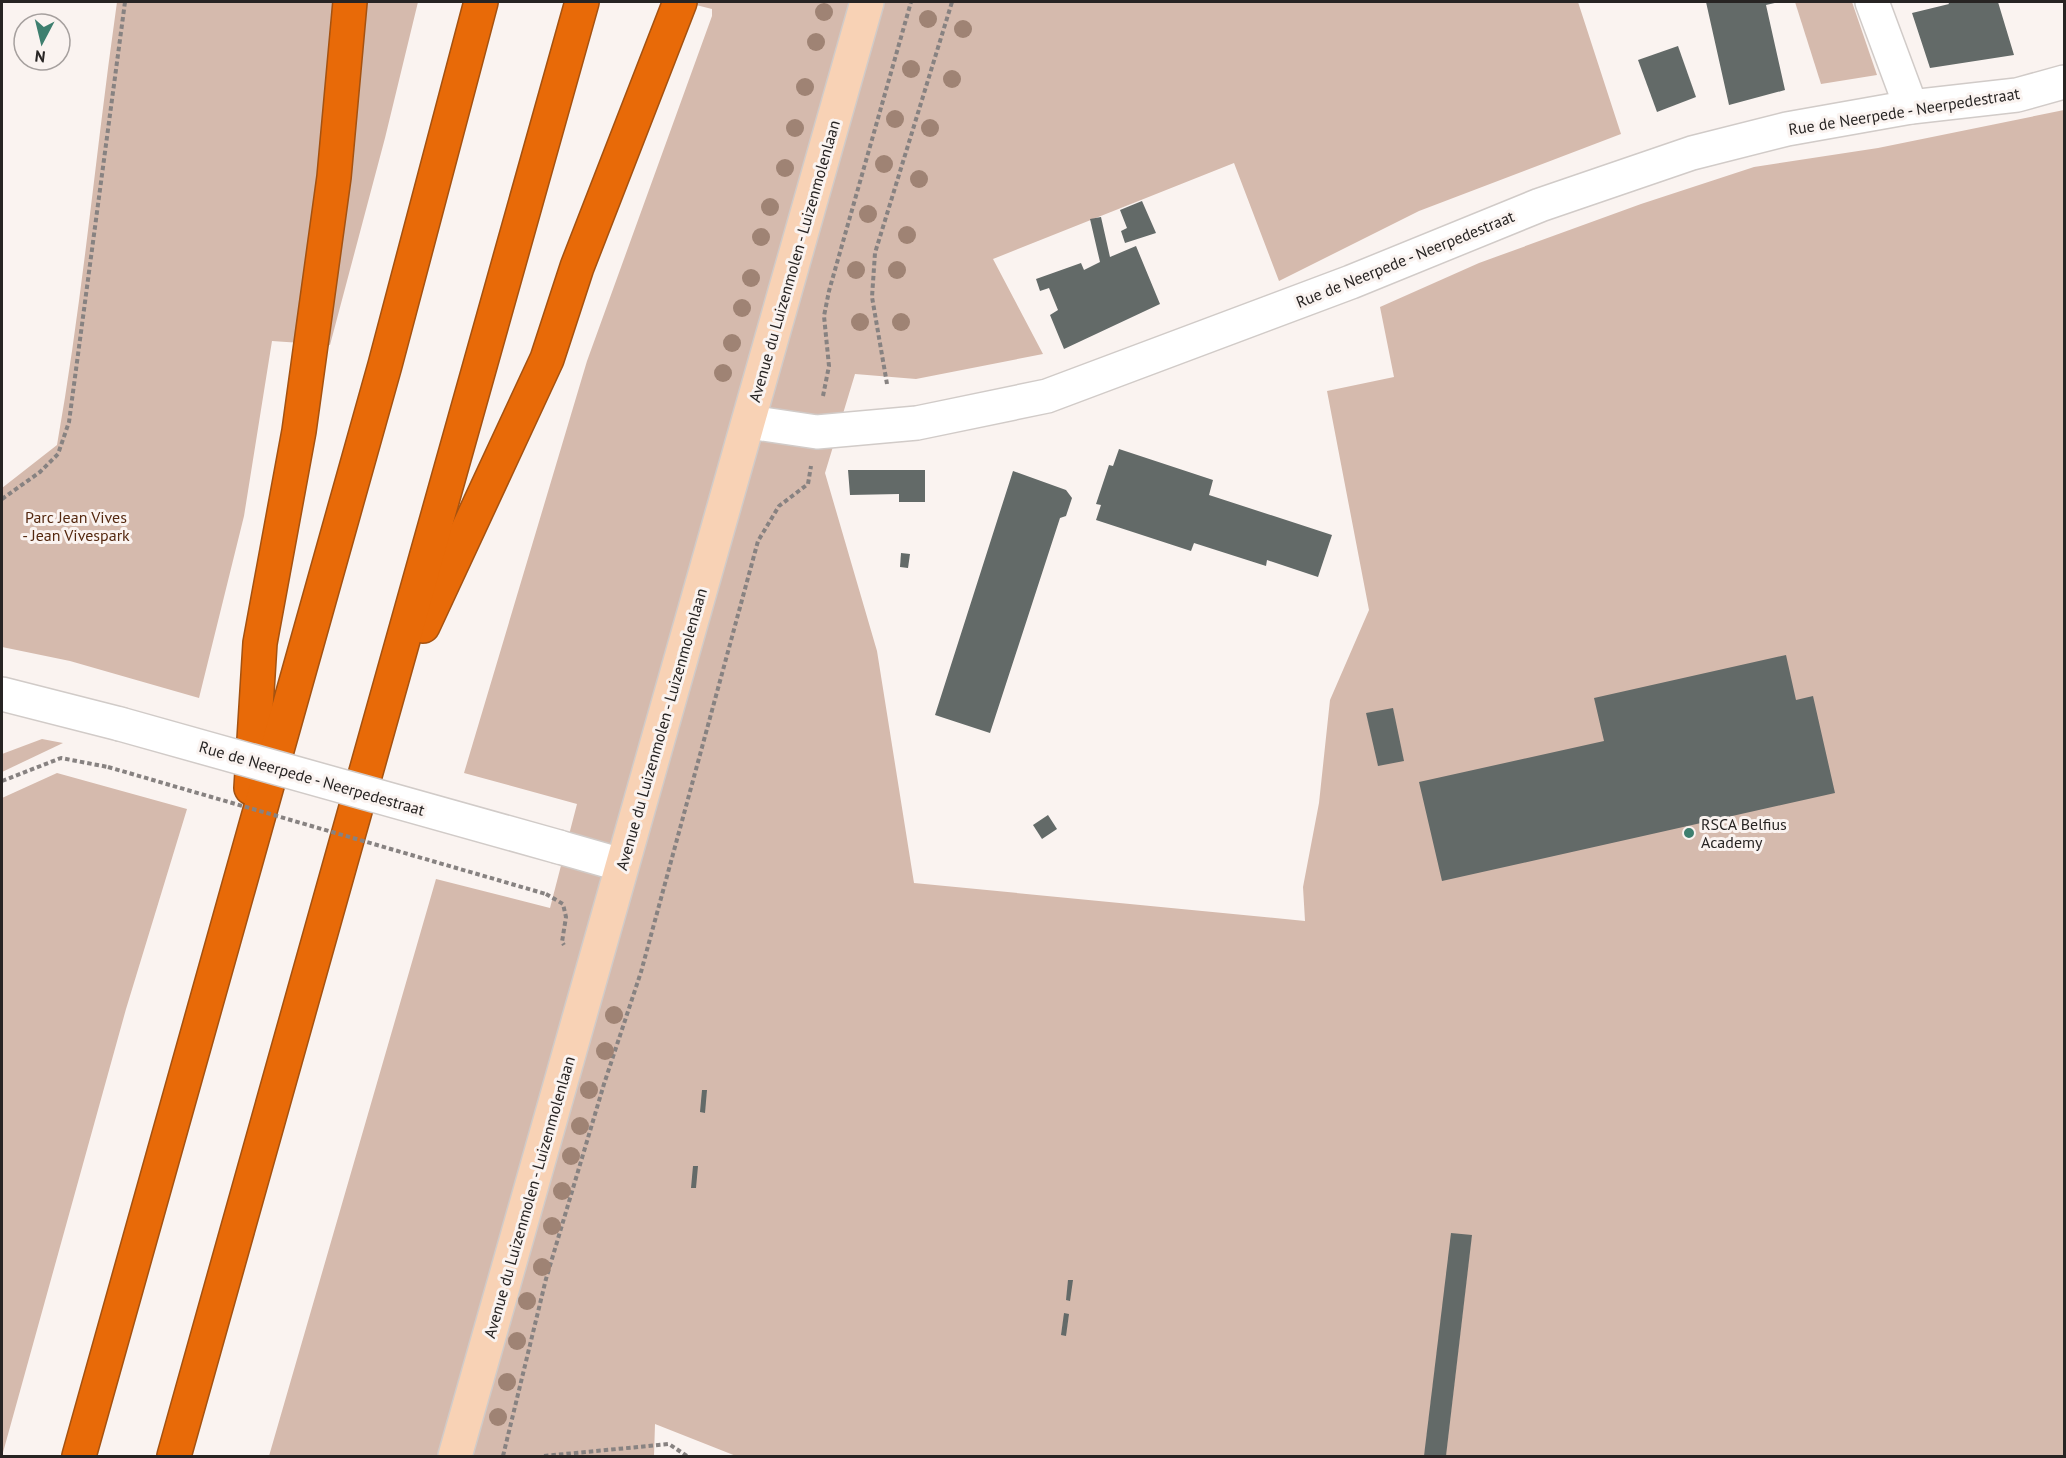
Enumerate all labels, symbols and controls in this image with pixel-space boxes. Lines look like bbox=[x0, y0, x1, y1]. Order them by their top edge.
north arrow bbox=[12, 12, 72, 72]
text: N bbox=[34, 46, 47, 67]
street label: Rue de Neerpede - Neerpedestraat bbox=[1787, 83, 2022, 139]
street label: Avenue du Luizenmolen - Luizenmolenlaan bbox=[744, 118, 844, 404]
street label: Rue de Neerpede - Neerpedestraat bbox=[1293, 206, 1518, 312]
park label: Parc Jean Vives - Jean Vivespark bbox=[22, 507, 130, 545]
street label: Avenue du Luizenmolen - Luizenmolenlaan bbox=[611, 586, 711, 872]
street label: Rue de Neerpede - Neerpedestraat bbox=[197, 736, 428, 820]
place label: RSCA Belfius Academy bbox=[1701, 814, 1787, 852]
marker: RSCA Belfius Academy bbox=[1682, 826, 1696, 840]
street label: Avenue du Luizenmolen - Luizenmolenlaan bbox=[479, 1054, 579, 1340]

